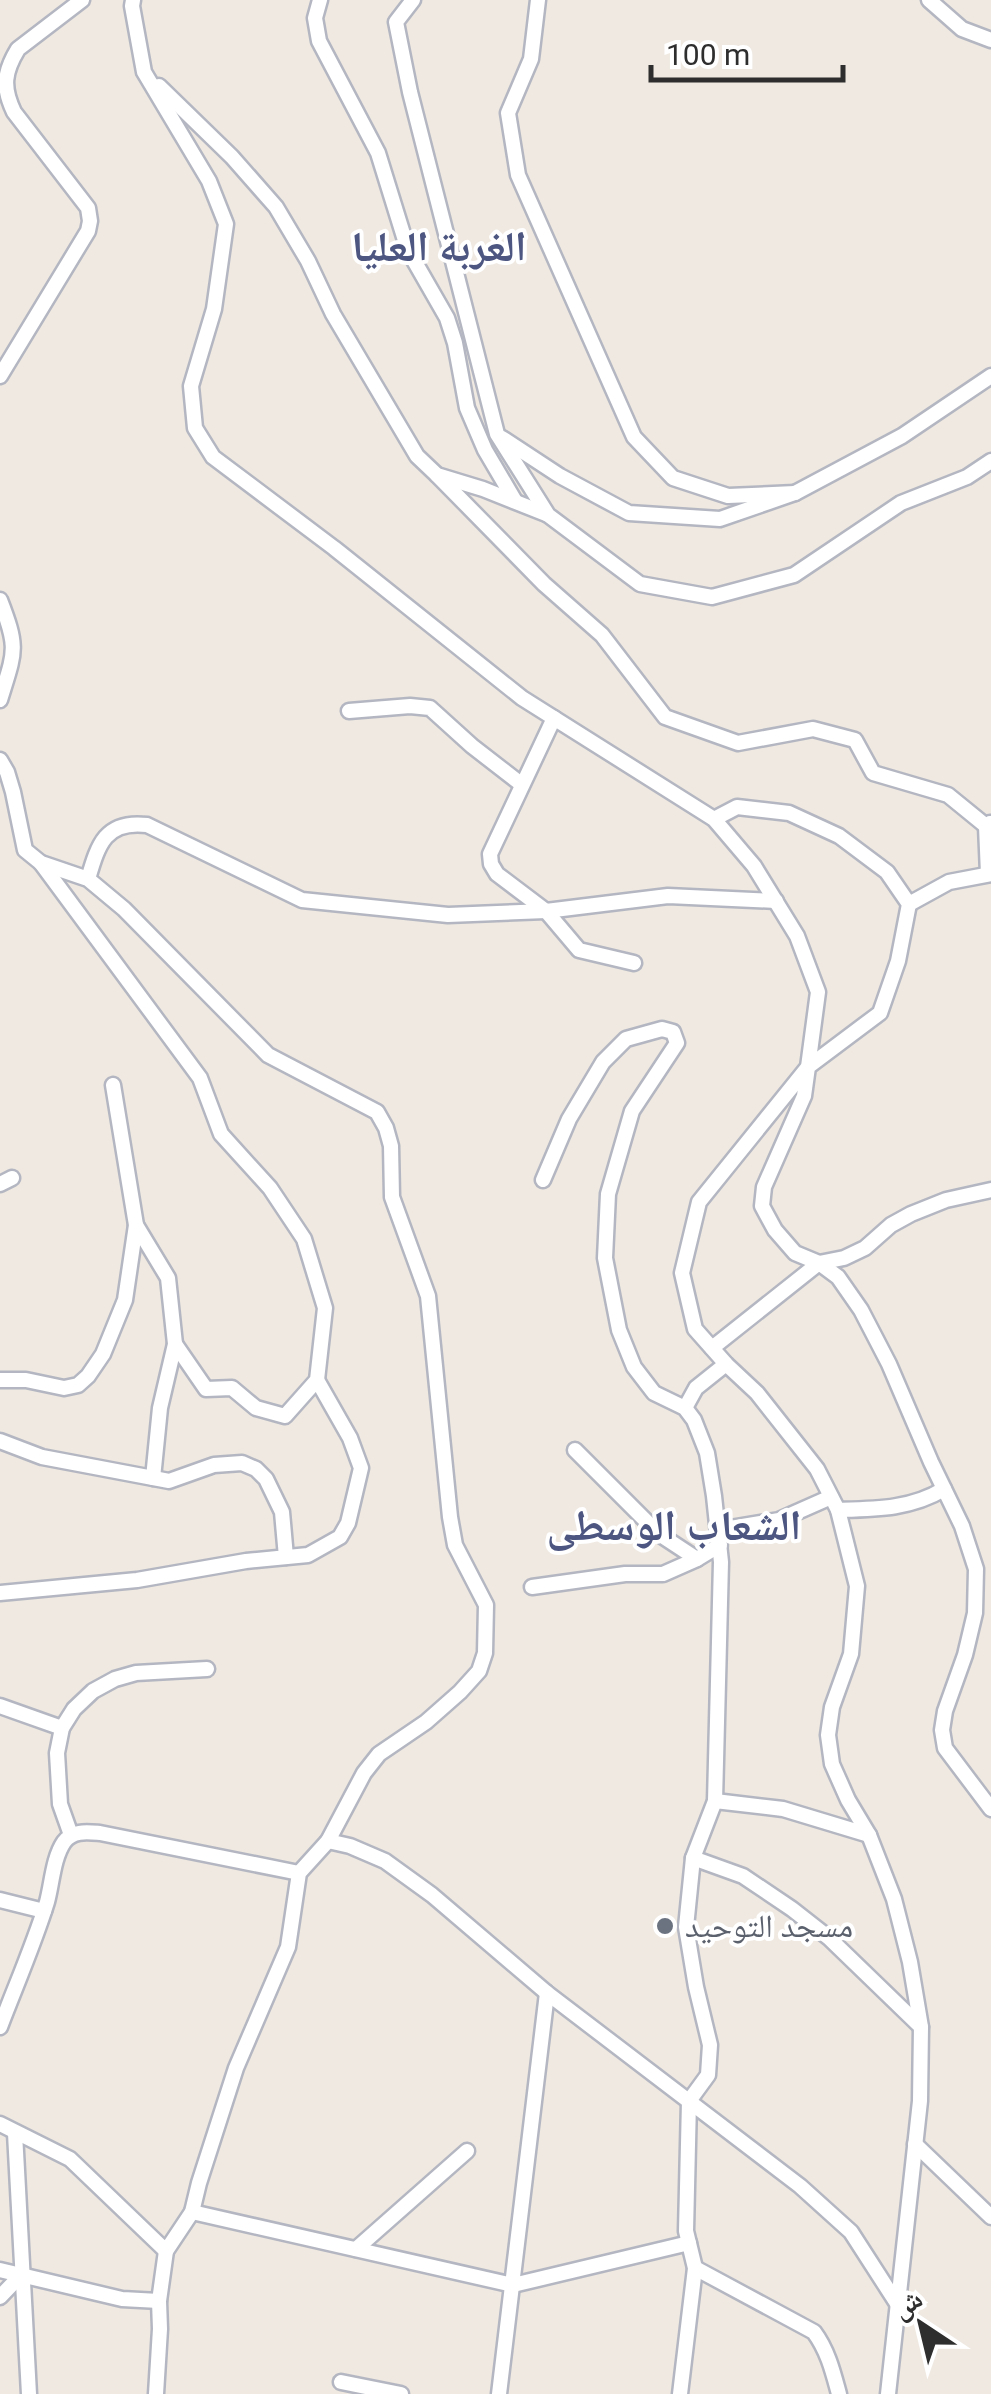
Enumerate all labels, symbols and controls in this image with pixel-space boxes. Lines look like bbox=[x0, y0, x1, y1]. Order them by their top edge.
scale bar bbox=[651, 20, 844, 82]
text: 100 m bbox=[666, 37, 750, 72]
district label: الغربة العليا bbox=[351, 222, 527, 271]
district label: الشعاب الوسطى bbox=[546, 1501, 802, 1551]
place label: مسجد التوحيد bbox=[685, 1907, 853, 1945]
marker: مسجد التوحيد bbox=[654, 1915, 676, 1937]
north arrow bbox=[871, 2274, 971, 2374]
text: ش bbox=[885, 2282, 929, 2326]

